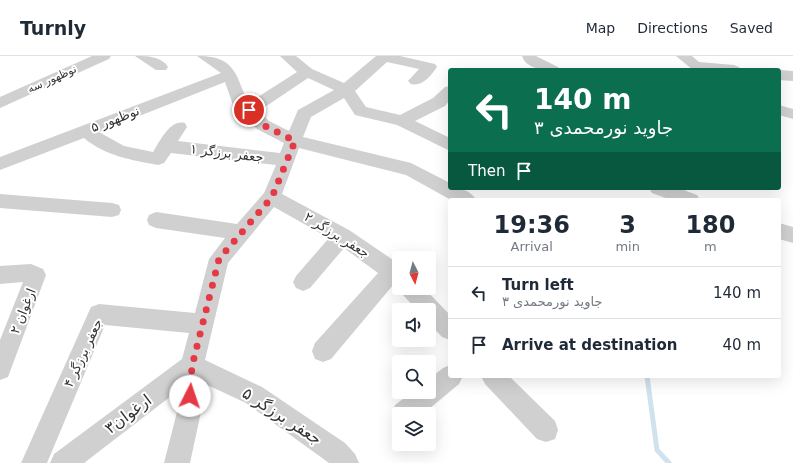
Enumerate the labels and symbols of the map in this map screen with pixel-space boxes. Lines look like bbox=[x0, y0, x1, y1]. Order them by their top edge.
street label: نوظهور سه bbox=[26, 62, 78, 96]
pin bbox=[232, 93, 266, 127]
street label: نوظهور ۵ bbox=[89, 103, 142, 136]
street label: جعفر برزگر ۱ bbox=[189, 141, 265, 166]
street label: جعفر برزگر ۲ bbox=[301, 209, 372, 262]
north arrow bbox=[392, 251, 436, 295]
street label: ارغوان ۲ bbox=[7, 286, 40, 336]
street label: جعفر برزگر ۴ bbox=[61, 316, 106, 390]
position arrow bbox=[169, 375, 211, 417]
street label: جعفر برزگر ۵ bbox=[238, 383, 325, 450]
street label: ارغوان۳ bbox=[101, 390, 156, 439]

